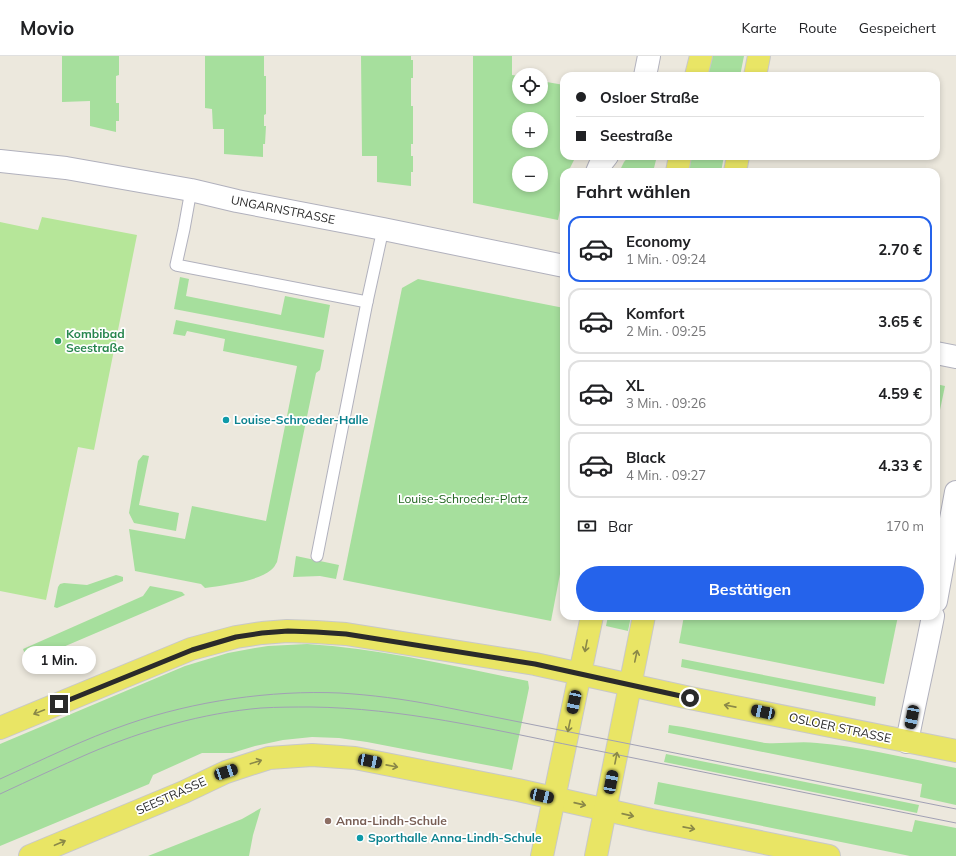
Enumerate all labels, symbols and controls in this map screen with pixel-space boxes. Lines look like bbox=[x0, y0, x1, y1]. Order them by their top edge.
text: Movio bbox=[20, 16, 74, 40]
text: Karte bbox=[742, 19, 777, 37]
text: Route bbox=[799, 19, 837, 37]
text: Gespeichert bbox=[859, 19, 936, 37]
map controls bbox=[512, 68, 548, 192]
button: locate bbox=[512, 68, 548, 104]
text: Osloer Straße bbox=[600, 88, 699, 107]
button: + bbox=[512, 112, 548, 148]
text: Seestraße bbox=[600, 126, 673, 145]
button: − bbox=[512, 156, 548, 192]
text: Fahrt wählen bbox=[576, 180, 691, 203]
street label: UNGARNSTRASSE bbox=[230, 192, 337, 227]
icon: car bbox=[578, 231, 614, 267]
text: Economy bbox=[626, 232, 691, 251]
text: 2.70 € bbox=[878, 240, 922, 259]
text: 1 Min. · 09:24 bbox=[626, 251, 706, 267]
icon: car bbox=[578, 303, 614, 339]
text: Komfort bbox=[626, 304, 684, 323]
text: 3.65 € bbox=[878, 312, 922, 331]
text: 2 Min. · 09:25 bbox=[626, 323, 706, 339]
place label: Kombibad Seestraße bbox=[66, 326, 125, 355]
marker: Kombibad Seestraße bbox=[53, 336, 63, 346]
icon: car bbox=[578, 375, 614, 411]
text: XL bbox=[626, 376, 644, 395]
text: 4.59 € bbox=[878, 384, 922, 403]
text: 3 Min. · 09:26 bbox=[626, 395, 706, 411]
place label: Louise-Schroeder-Halle bbox=[234, 412, 369, 427]
marker: Louise-Schroeder-Halle bbox=[221, 415, 231, 425]
icon: car bbox=[578, 447, 614, 483]
text: Black bbox=[626, 448, 665, 467]
text: 4.33 € bbox=[878, 456, 922, 475]
text: 4 Min. · 09:27 bbox=[626, 467, 706, 483]
park label: Louise-Schroeder-Platz bbox=[398, 491, 528, 506]
icon: cash bbox=[576, 515, 598, 537]
text: Bar bbox=[608, 517, 633, 536]
text: 170 m bbox=[886, 518, 924, 534]
button: Bestätigen bbox=[576, 566, 924, 612]
one-way arrow bbox=[581, 639, 589, 652]
callout: 1 Min. bbox=[22, 646, 96, 674]
one-way arrow bbox=[632, 650, 640, 663]
text: 1 Min. bbox=[40, 652, 78, 668]
car bbox=[566, 689, 582, 715]
route start bbox=[681, 689, 699, 707]
route end bbox=[50, 695, 68, 713]
one-way arrow bbox=[724, 701, 737, 709]
car bbox=[750, 704, 776, 720]
car bbox=[904, 704, 920, 730]
one-way arrow bbox=[33, 708, 45, 716]
street label: OSLOER STRASSE bbox=[788, 709, 893, 746]
one-way arrow bbox=[565, 719, 573, 732]
one-way arrow bbox=[612, 752, 620, 765]
car bbox=[357, 753, 383, 769]
one-way arrow bbox=[250, 758, 263, 765]
one-way arrow bbox=[385, 762, 398, 770]
car bbox=[213, 763, 239, 781]
car bbox=[603, 769, 619, 795]
street label: SEESTRASSE bbox=[134, 773, 208, 818]
car bbox=[529, 787, 555, 805]
one-way arrow bbox=[573, 801, 586, 809]
one-way arrow bbox=[621, 812, 634, 820]
place label: Anna-Lindh-Schule bbox=[336, 813, 447, 828]
marker: Anna-Lindh-Schule bbox=[323, 816, 333, 826]
one-way arrow bbox=[682, 824, 695, 832]
place label: Sporthalle Anna-Lindh-Schule bbox=[368, 830, 542, 845]
marker: Sporthalle Anna-Lindh-Schule bbox=[355, 833, 365, 843]
one-way arrow bbox=[54, 839, 66, 847]

